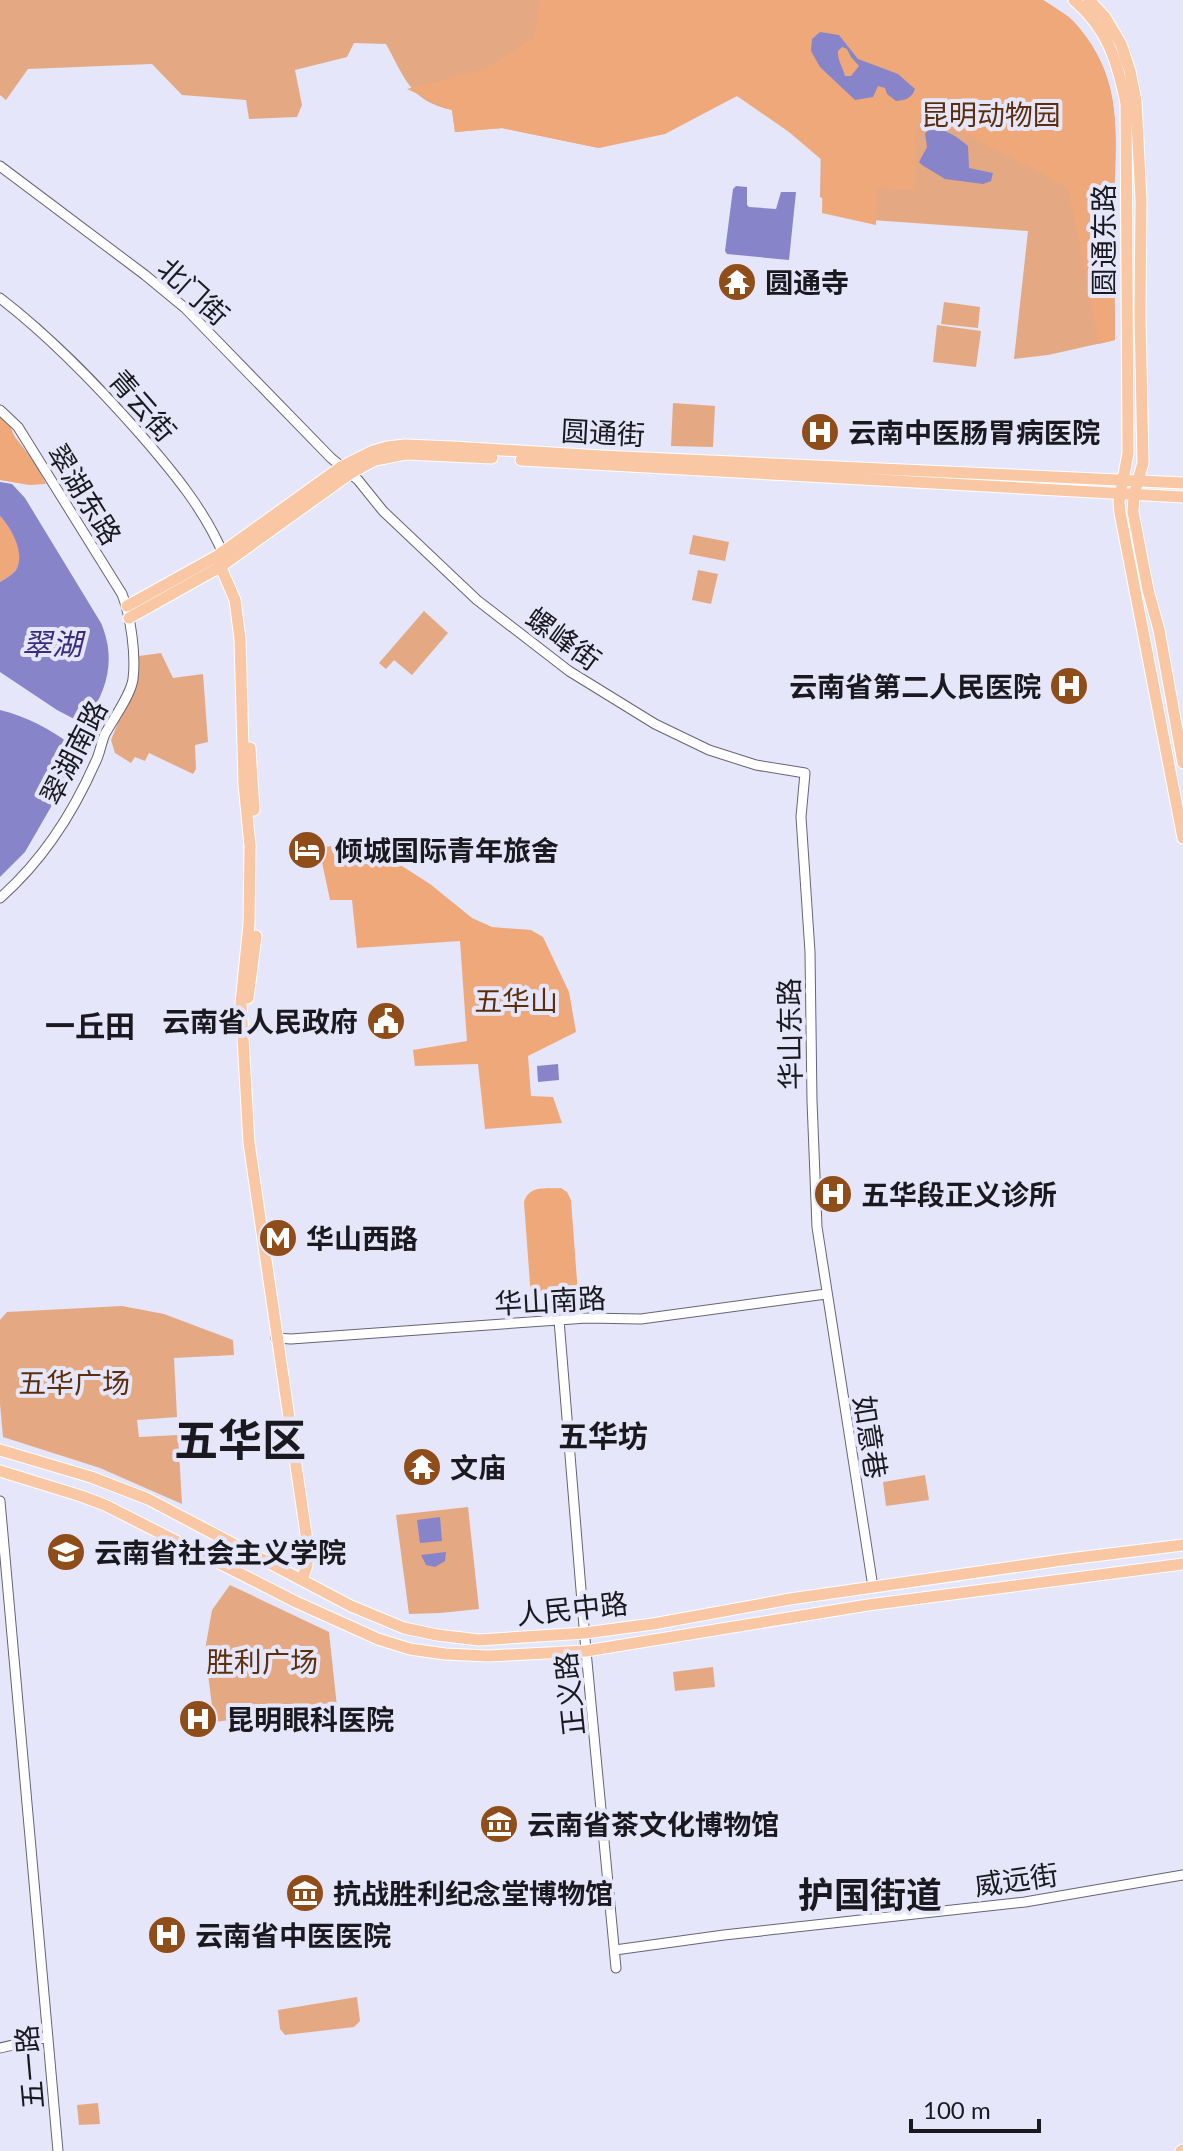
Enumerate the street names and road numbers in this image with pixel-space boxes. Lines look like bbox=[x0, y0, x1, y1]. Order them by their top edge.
street label: 圆通东路 bbox=[1086, 184, 1120, 296]
street label: 北门街 bbox=[151, 250, 237, 332]
street label: 青云街 bbox=[103, 362, 183, 448]
street label: 圆通街 bbox=[560, 413, 646, 451]
street label: 翠湖东路 bbox=[41, 437, 129, 551]
street label: 螺峰街 bbox=[520, 600, 608, 676]
street label: 翠湖南路 bbox=[32, 694, 114, 810]
street label: 华山东路 bbox=[771, 978, 807, 1090]
street label: 华山南路 bbox=[493, 1280, 607, 1320]
street label: 如意巷 bbox=[848, 1393, 894, 1481]
street label: 人民中路 bbox=[515, 1585, 629, 1631]
street label: 正义路 bbox=[548, 1650, 590, 1738]
street label: 威远街 bbox=[972, 1856, 1060, 1902]
street label: 五一路 bbox=[8, 2024, 50, 2110]

